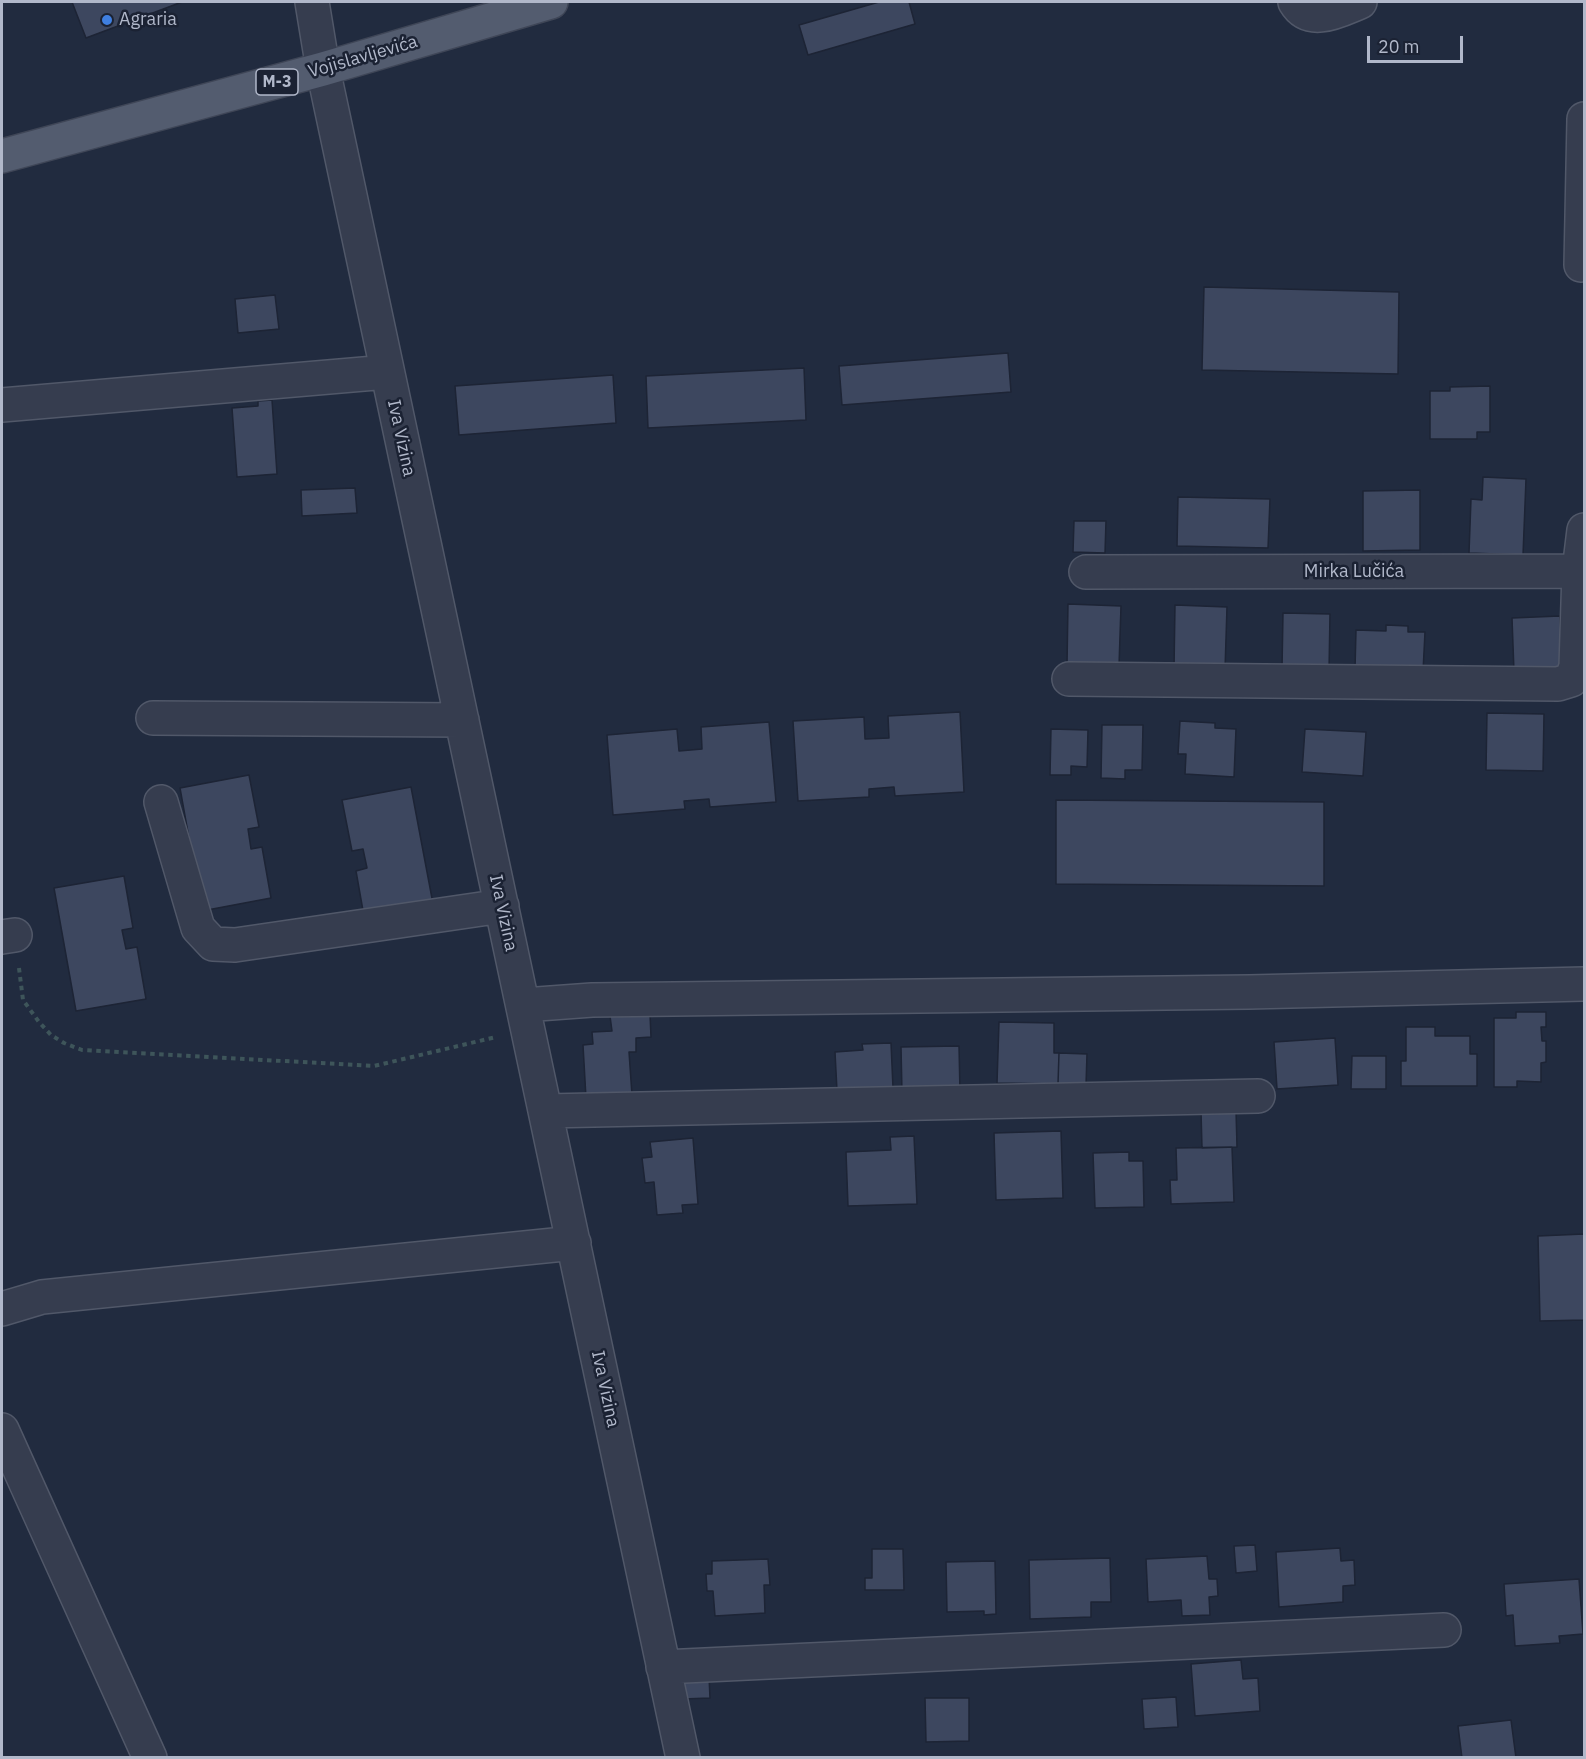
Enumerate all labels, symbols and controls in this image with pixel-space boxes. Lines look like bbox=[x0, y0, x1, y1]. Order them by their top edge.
place label: Agraria bbox=[119, 9, 177, 31]
marker: Agraria bbox=[100, 13, 114, 27]
scale bar bbox=[1370, 24, 1466, 62]
street label: Vojislavljevića bbox=[306, 31, 420, 83]
text: 20 m bbox=[1378, 35, 1420, 58]
road number: M-3 bbox=[256, 69, 298, 95]
street label: Iva Vizina bbox=[382, 398, 420, 478]
street label: Mirka Lučića bbox=[1304, 561, 1404, 583]
street label: Iva Vizina bbox=[484, 873, 522, 953]
street label: Iva Vizina bbox=[586, 1349, 624, 1429]

